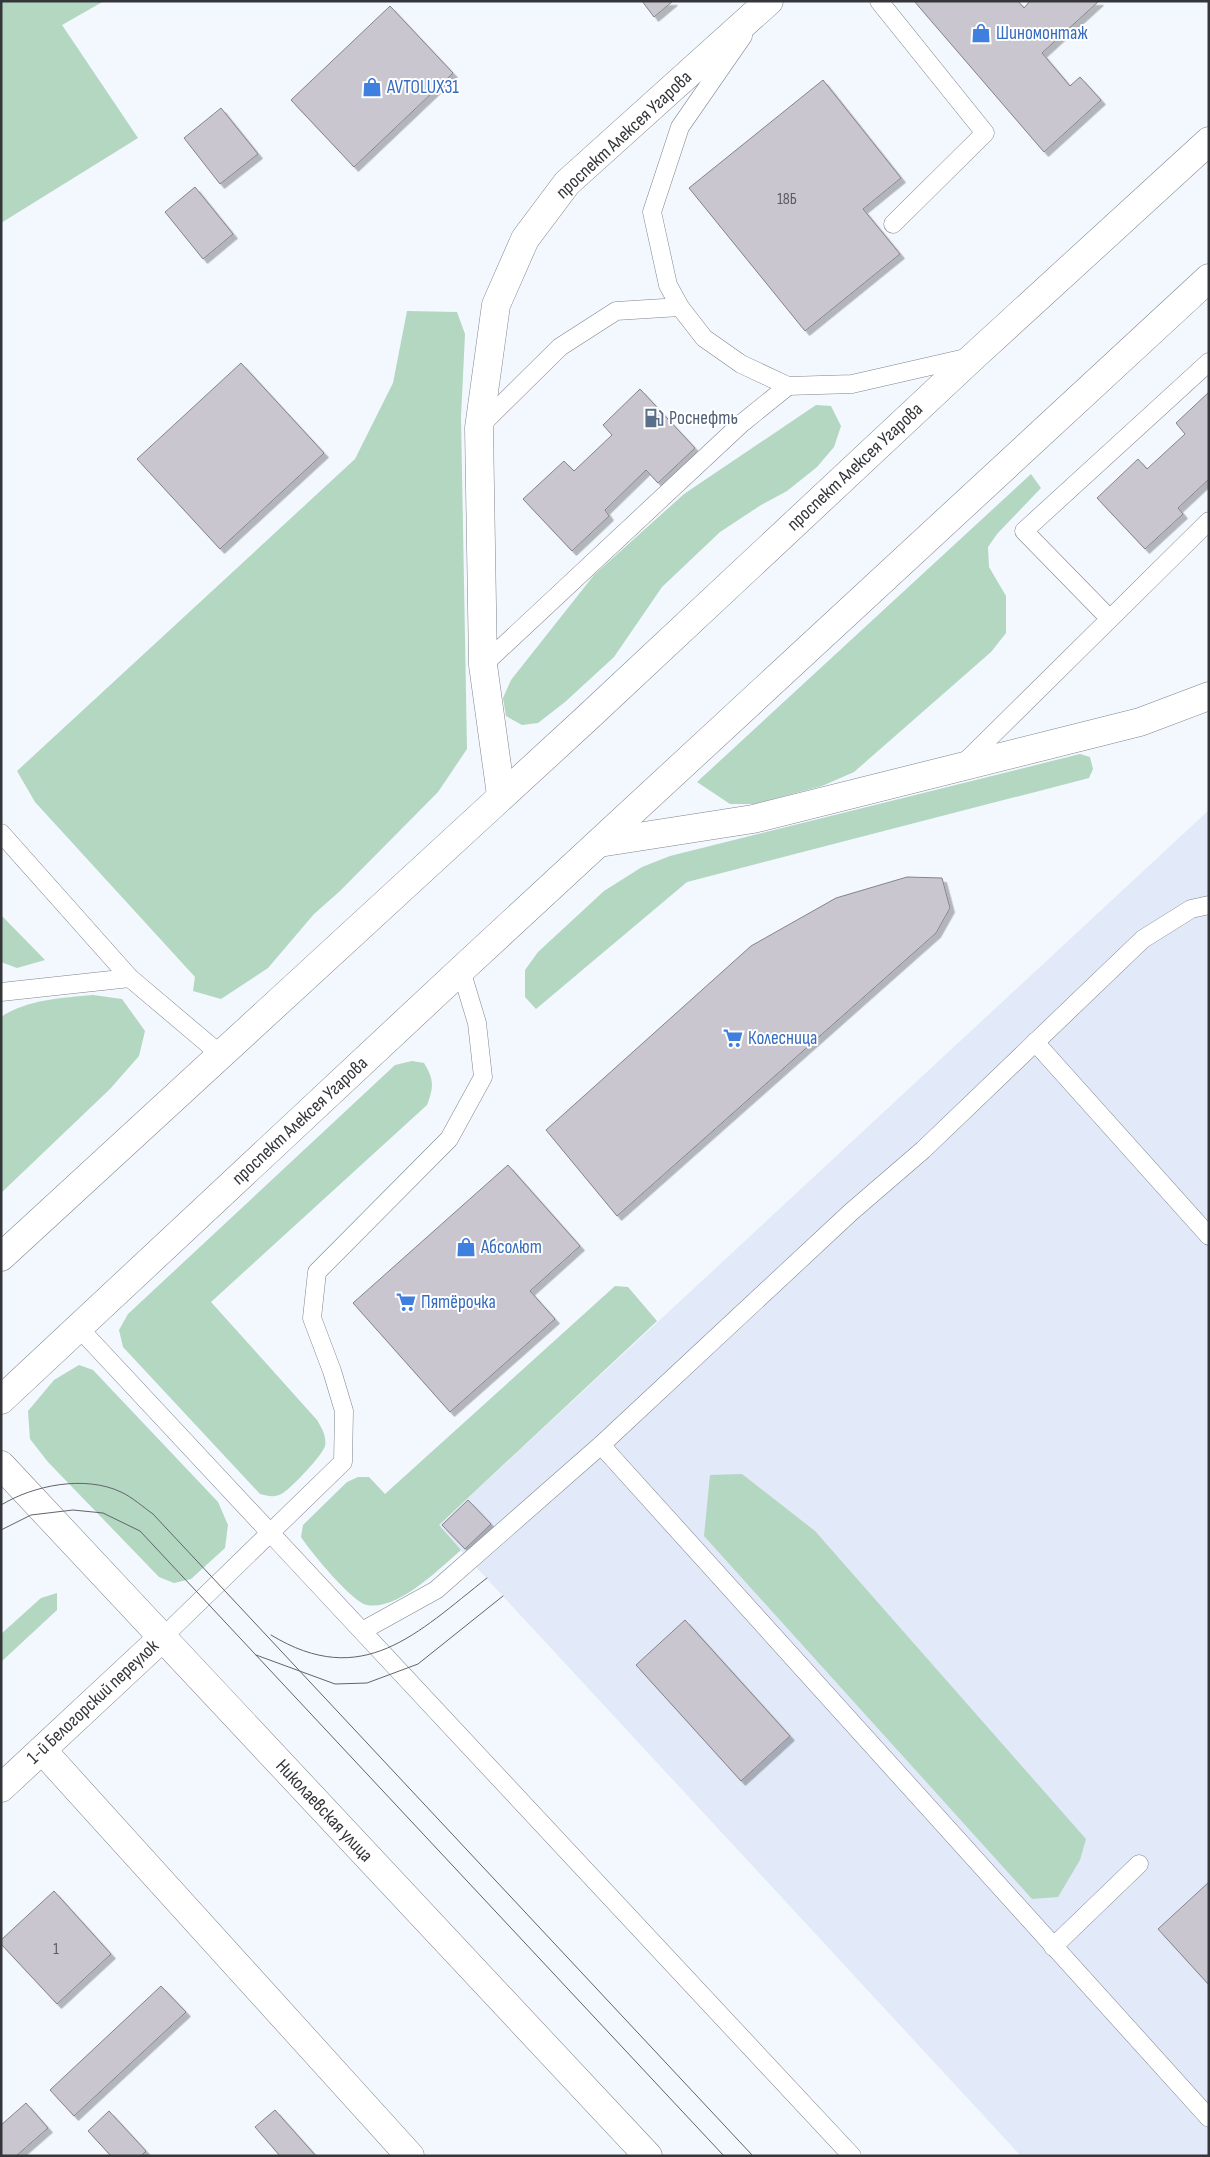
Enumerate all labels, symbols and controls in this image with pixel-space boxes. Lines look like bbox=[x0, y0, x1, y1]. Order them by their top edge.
shop icon: Шиномонтаж bbox=[970, 22, 992, 44]
place label: Шиномонтаж bbox=[996, 22, 1088, 45]
street label: проспект Алексея Угарова bbox=[551, 66, 697, 204]
shop icon: AVTOLUX31 bbox=[361, 76, 383, 98]
place label: AVTOLUX31 bbox=[386, 76, 459, 99]
house number: 18Б bbox=[777, 190, 797, 209]
street label: проспект Алексея Угарова bbox=[782, 398, 928, 536]
fuel station icon: Роснефть bbox=[643, 407, 665, 429]
place label: Роснефть bbox=[669, 407, 738, 430]
supermarket icon: Колесница bbox=[722, 1027, 744, 1049]
place label: Колесница bbox=[748, 1027, 817, 1050]
street label: проспект Алексея Угарова bbox=[227, 1052, 373, 1190]
shop icon: Абсолют bbox=[455, 1236, 477, 1258]
place label: Абсолют bbox=[480, 1236, 542, 1259]
supermarket icon: Пятёрочка bbox=[395, 1291, 417, 1313]
place label: Пятёрочка bbox=[421, 1291, 496, 1314]
street label: 1-й Белогорский переулок bbox=[22, 1634, 164, 1769]
street label: Николаевская улица bbox=[271, 1755, 377, 1867]
house number: 1 bbox=[53, 1940, 59, 1959]

